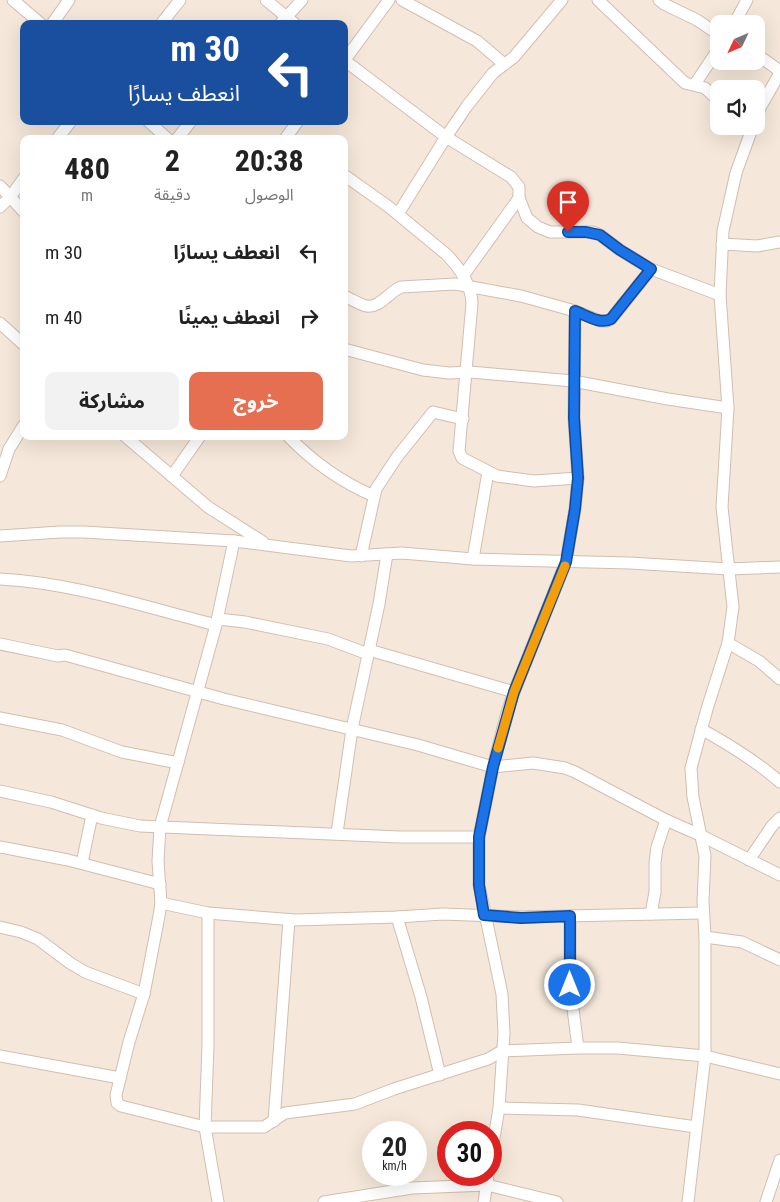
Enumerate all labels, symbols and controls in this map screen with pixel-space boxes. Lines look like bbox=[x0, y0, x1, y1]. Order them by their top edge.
north arrow bbox=[710, 15, 765, 70]
map controls bbox=[710, 15, 765, 135]
text: 30 m bbox=[171, 29, 240, 70]
icon: left bbox=[258, 40, 323, 105]
button: sound bbox=[710, 80, 765, 135]
text: انعطف يسارًا bbox=[128, 81, 240, 106]
text: 2 bbox=[165, 143, 180, 178]
text: 20:38 bbox=[235, 143, 304, 178]
text: 480 bbox=[64, 151, 110, 186]
pin bbox=[547, 181, 589, 232]
text: دقيقة bbox=[154, 185, 191, 204]
text: الوصول bbox=[245, 185, 294, 204]
text: m bbox=[81, 186, 93, 205]
icon: arrive bbox=[554, 188, 582, 216]
icon: left bbox=[295, 239, 323, 267]
text: 30 m bbox=[45, 241, 82, 264]
text: انعطف يسارًا bbox=[174, 241, 280, 264]
icon: right bbox=[295, 304, 323, 332]
text: 40 m bbox=[45, 306, 82, 329]
text: انعطف يمينًا bbox=[178, 306, 280, 329]
button: مشاركة bbox=[45, 372, 179, 430]
button: خروج bbox=[189, 372, 323, 430]
position arrow bbox=[543, 958, 595, 1010]
speed limit sign: 30 bbox=[437, 1121, 502, 1186]
text: 20 bbox=[382, 1133, 407, 1162]
text: km/h bbox=[382, 1159, 407, 1173]

